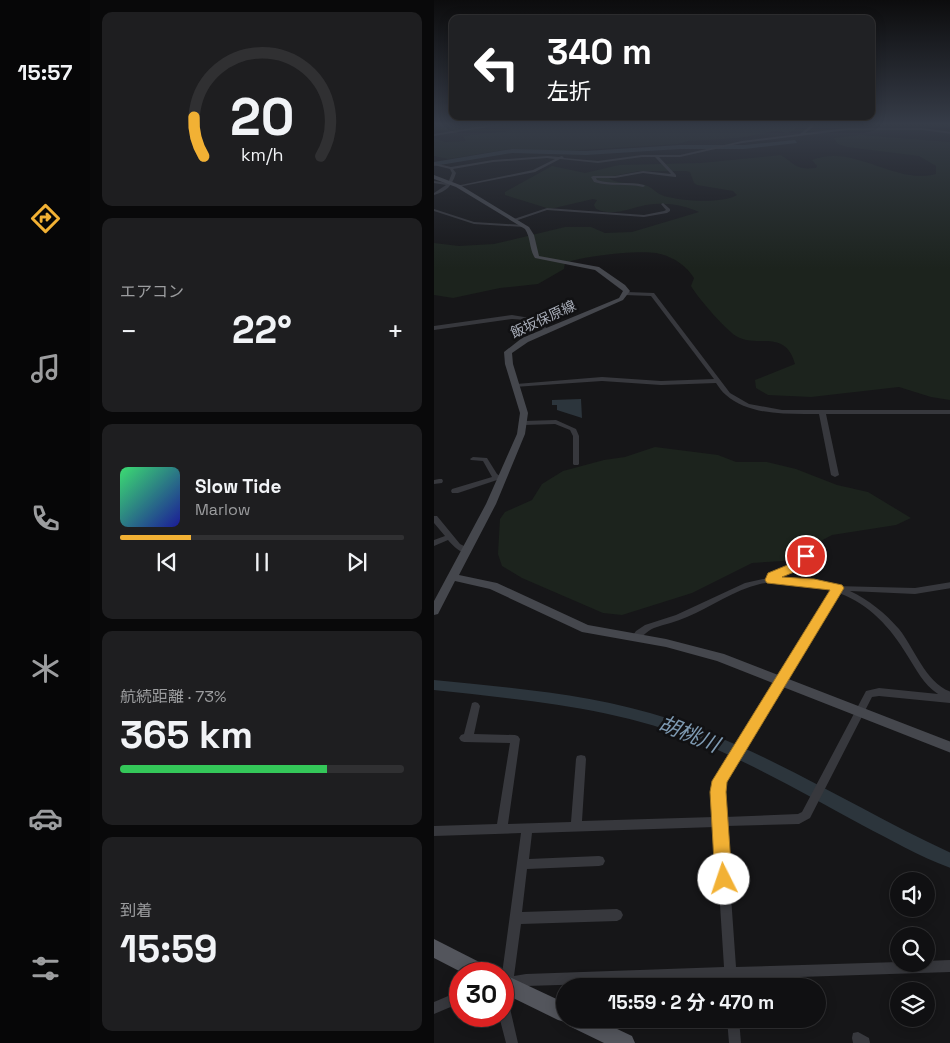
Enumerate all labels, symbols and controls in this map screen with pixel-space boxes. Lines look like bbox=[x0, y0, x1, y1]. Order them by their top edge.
text: 340 m bbox=[547, 30, 652, 74]
icon: left bbox=[464, 35, 529, 100]
text: 15:57 bbox=[18, 58, 72, 86]
text: 左折 bbox=[547, 77, 591, 105]
text: 20 bbox=[230, 84, 294, 150]
text: km/h bbox=[241, 143, 283, 166]
icon: directions bbox=[28, 201, 63, 236]
text: エアコン bbox=[120, 281, 184, 302]
street label: 飯坂保原線 bbox=[507, 296, 579, 342]
text: 22° bbox=[232, 306, 292, 354]
text: − bbox=[120, 313, 137, 349]
text: + bbox=[387, 313, 404, 349]
icon: music bbox=[28, 351, 63, 386]
text: Slow Tide bbox=[195, 474, 281, 499]
text: Marlow bbox=[195, 499, 251, 520]
icon: phone bbox=[28, 501, 63, 536]
pin bbox=[785, 535, 827, 577]
icon: arrive bbox=[792, 542, 820, 570]
icon: previous bbox=[153, 548, 181, 576]
icon: pause bbox=[248, 548, 276, 576]
icon: next bbox=[343, 548, 371, 576]
icon: climate bbox=[28, 651, 63, 686]
text: 航続距離 · 73% bbox=[120, 686, 226, 707]
water label: 胡桃川 bbox=[655, 709, 725, 759]
text: 365 km bbox=[120, 711, 253, 759]
icon: car bbox=[28, 801, 63, 836]
position arrow bbox=[697, 852, 749, 904]
map controls bbox=[890, 872, 935, 1027]
button: sound bbox=[890, 872, 935, 917]
text: 到着 bbox=[120, 900, 152, 921]
text: 15:59 bbox=[120, 925, 218, 973]
button: search bbox=[890, 927, 935, 972]
icon: filters bbox=[28, 951, 63, 986]
speed limit sign: 30 bbox=[449, 962, 514, 1027]
button: layers bbox=[890, 982, 935, 1027]
text: 15:59 · 2 分 · 470 m bbox=[608, 990, 774, 1015]

